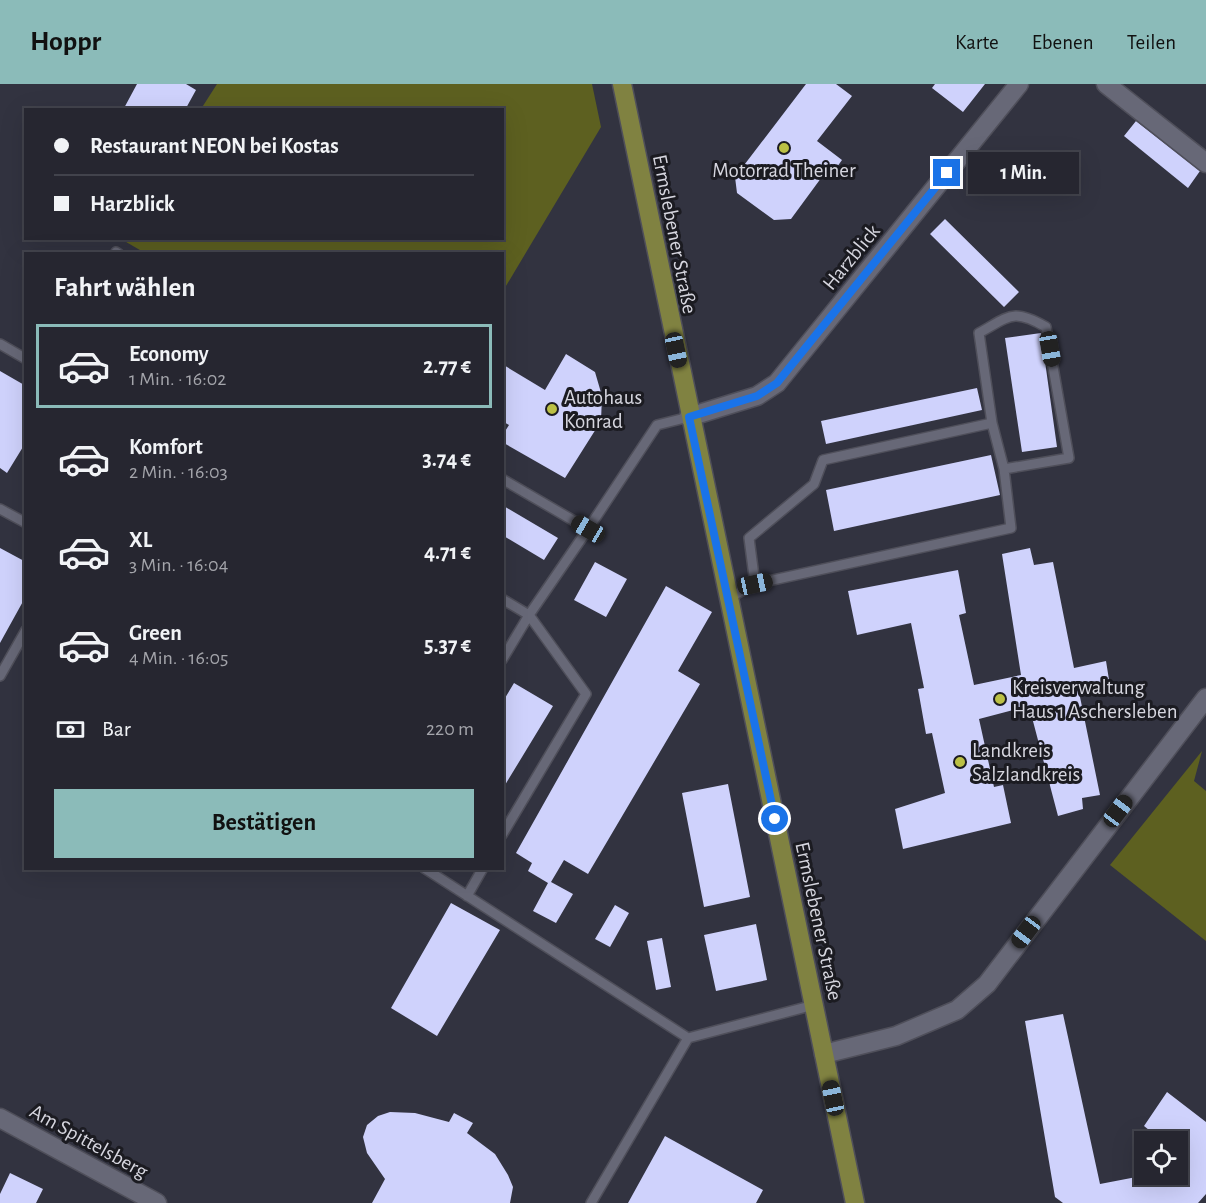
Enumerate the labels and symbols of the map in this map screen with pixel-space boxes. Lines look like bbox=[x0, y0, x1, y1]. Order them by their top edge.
marker: Motorrad Theiner bbox=[777, 141, 791, 155]
callout: 1 Min. bbox=[968, 152, 1079, 194]
street label: Ermslebener Straße bbox=[649, 153, 700, 315]
route end bbox=[933, 159, 960, 186]
place label: Motorrad Theiner bbox=[712, 160, 856, 181]
street label: Harzblick bbox=[819, 220, 884, 294]
car bbox=[1038, 330, 1062, 368]
car bbox=[663, 331, 689, 369]
place label: Autohaus Konrad bbox=[564, 387, 642, 432]
marker: Autohaus Konrad bbox=[545, 402, 559, 416]
car bbox=[568, 512, 608, 546]
car bbox=[736, 571, 774, 597]
place label: Kreisverwaltung Haus 1 Aschersleben bbox=[1012, 677, 1178, 722]
marker: Kreisverwaltung Haus 1 Aschersleben bbox=[993, 692, 1007, 706]
place label: Landkreis Salzlandkreis bbox=[972, 740, 1080, 785]
marker: Landkreis Salzlandkreis bbox=[953, 755, 967, 769]
car bbox=[1100, 791, 1136, 831]
route start bbox=[761, 805, 788, 832]
street label: Ermslebener Straße bbox=[791, 840, 846, 1002]
car bbox=[1008, 912, 1044, 952]
car bbox=[820, 1079, 846, 1117]
street label: Am Spittelsberg bbox=[26, 1100, 152, 1183]

